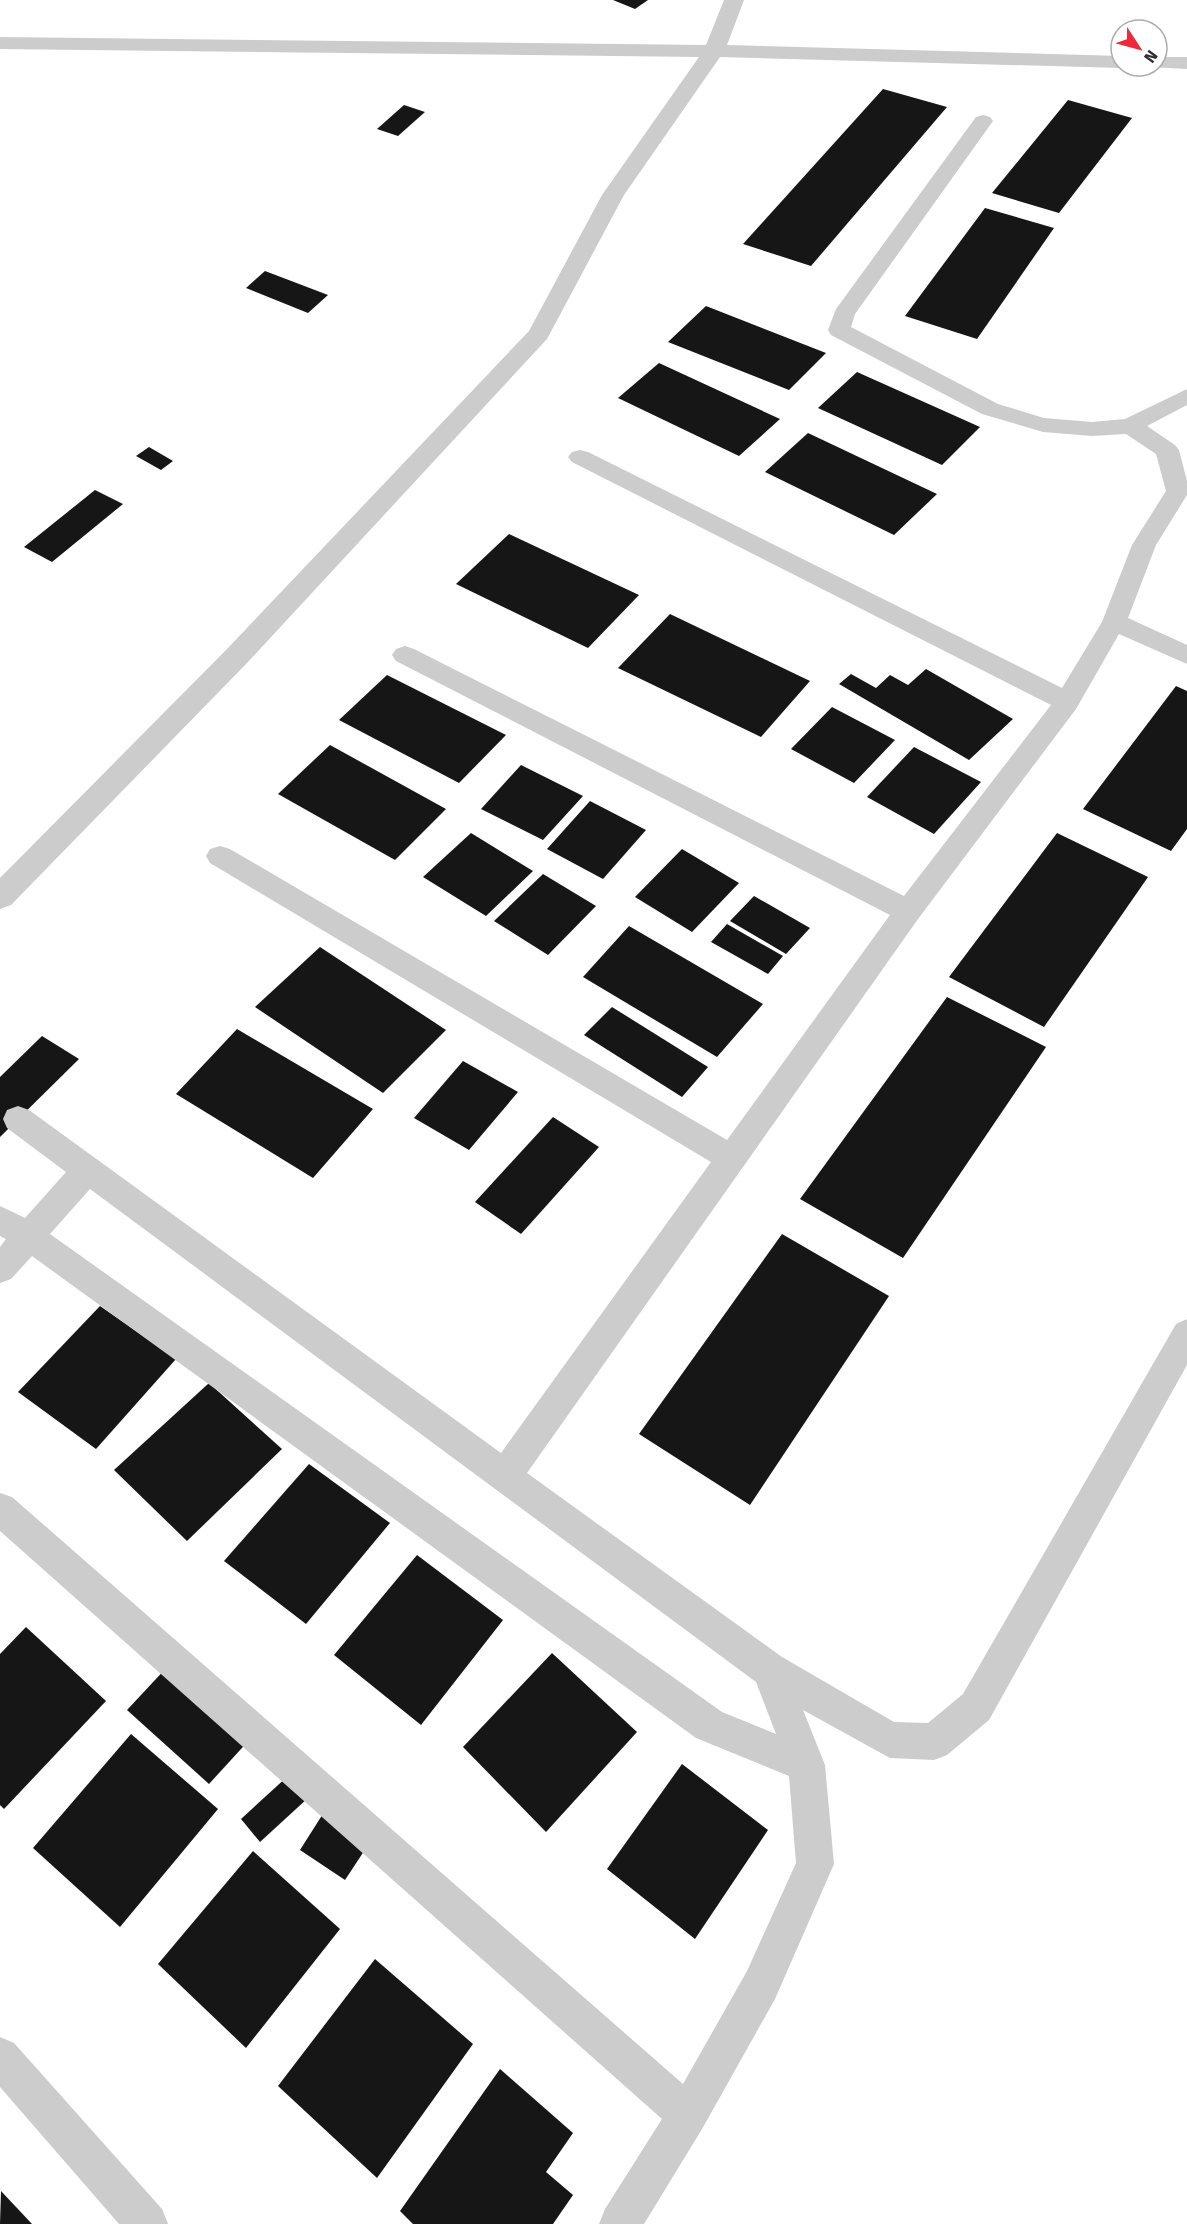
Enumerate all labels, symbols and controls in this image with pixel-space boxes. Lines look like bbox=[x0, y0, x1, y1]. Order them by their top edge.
north arrow bbox=[1109, 18, 1169, 78]
text: N bbox=[1140, 47, 1162, 66]

